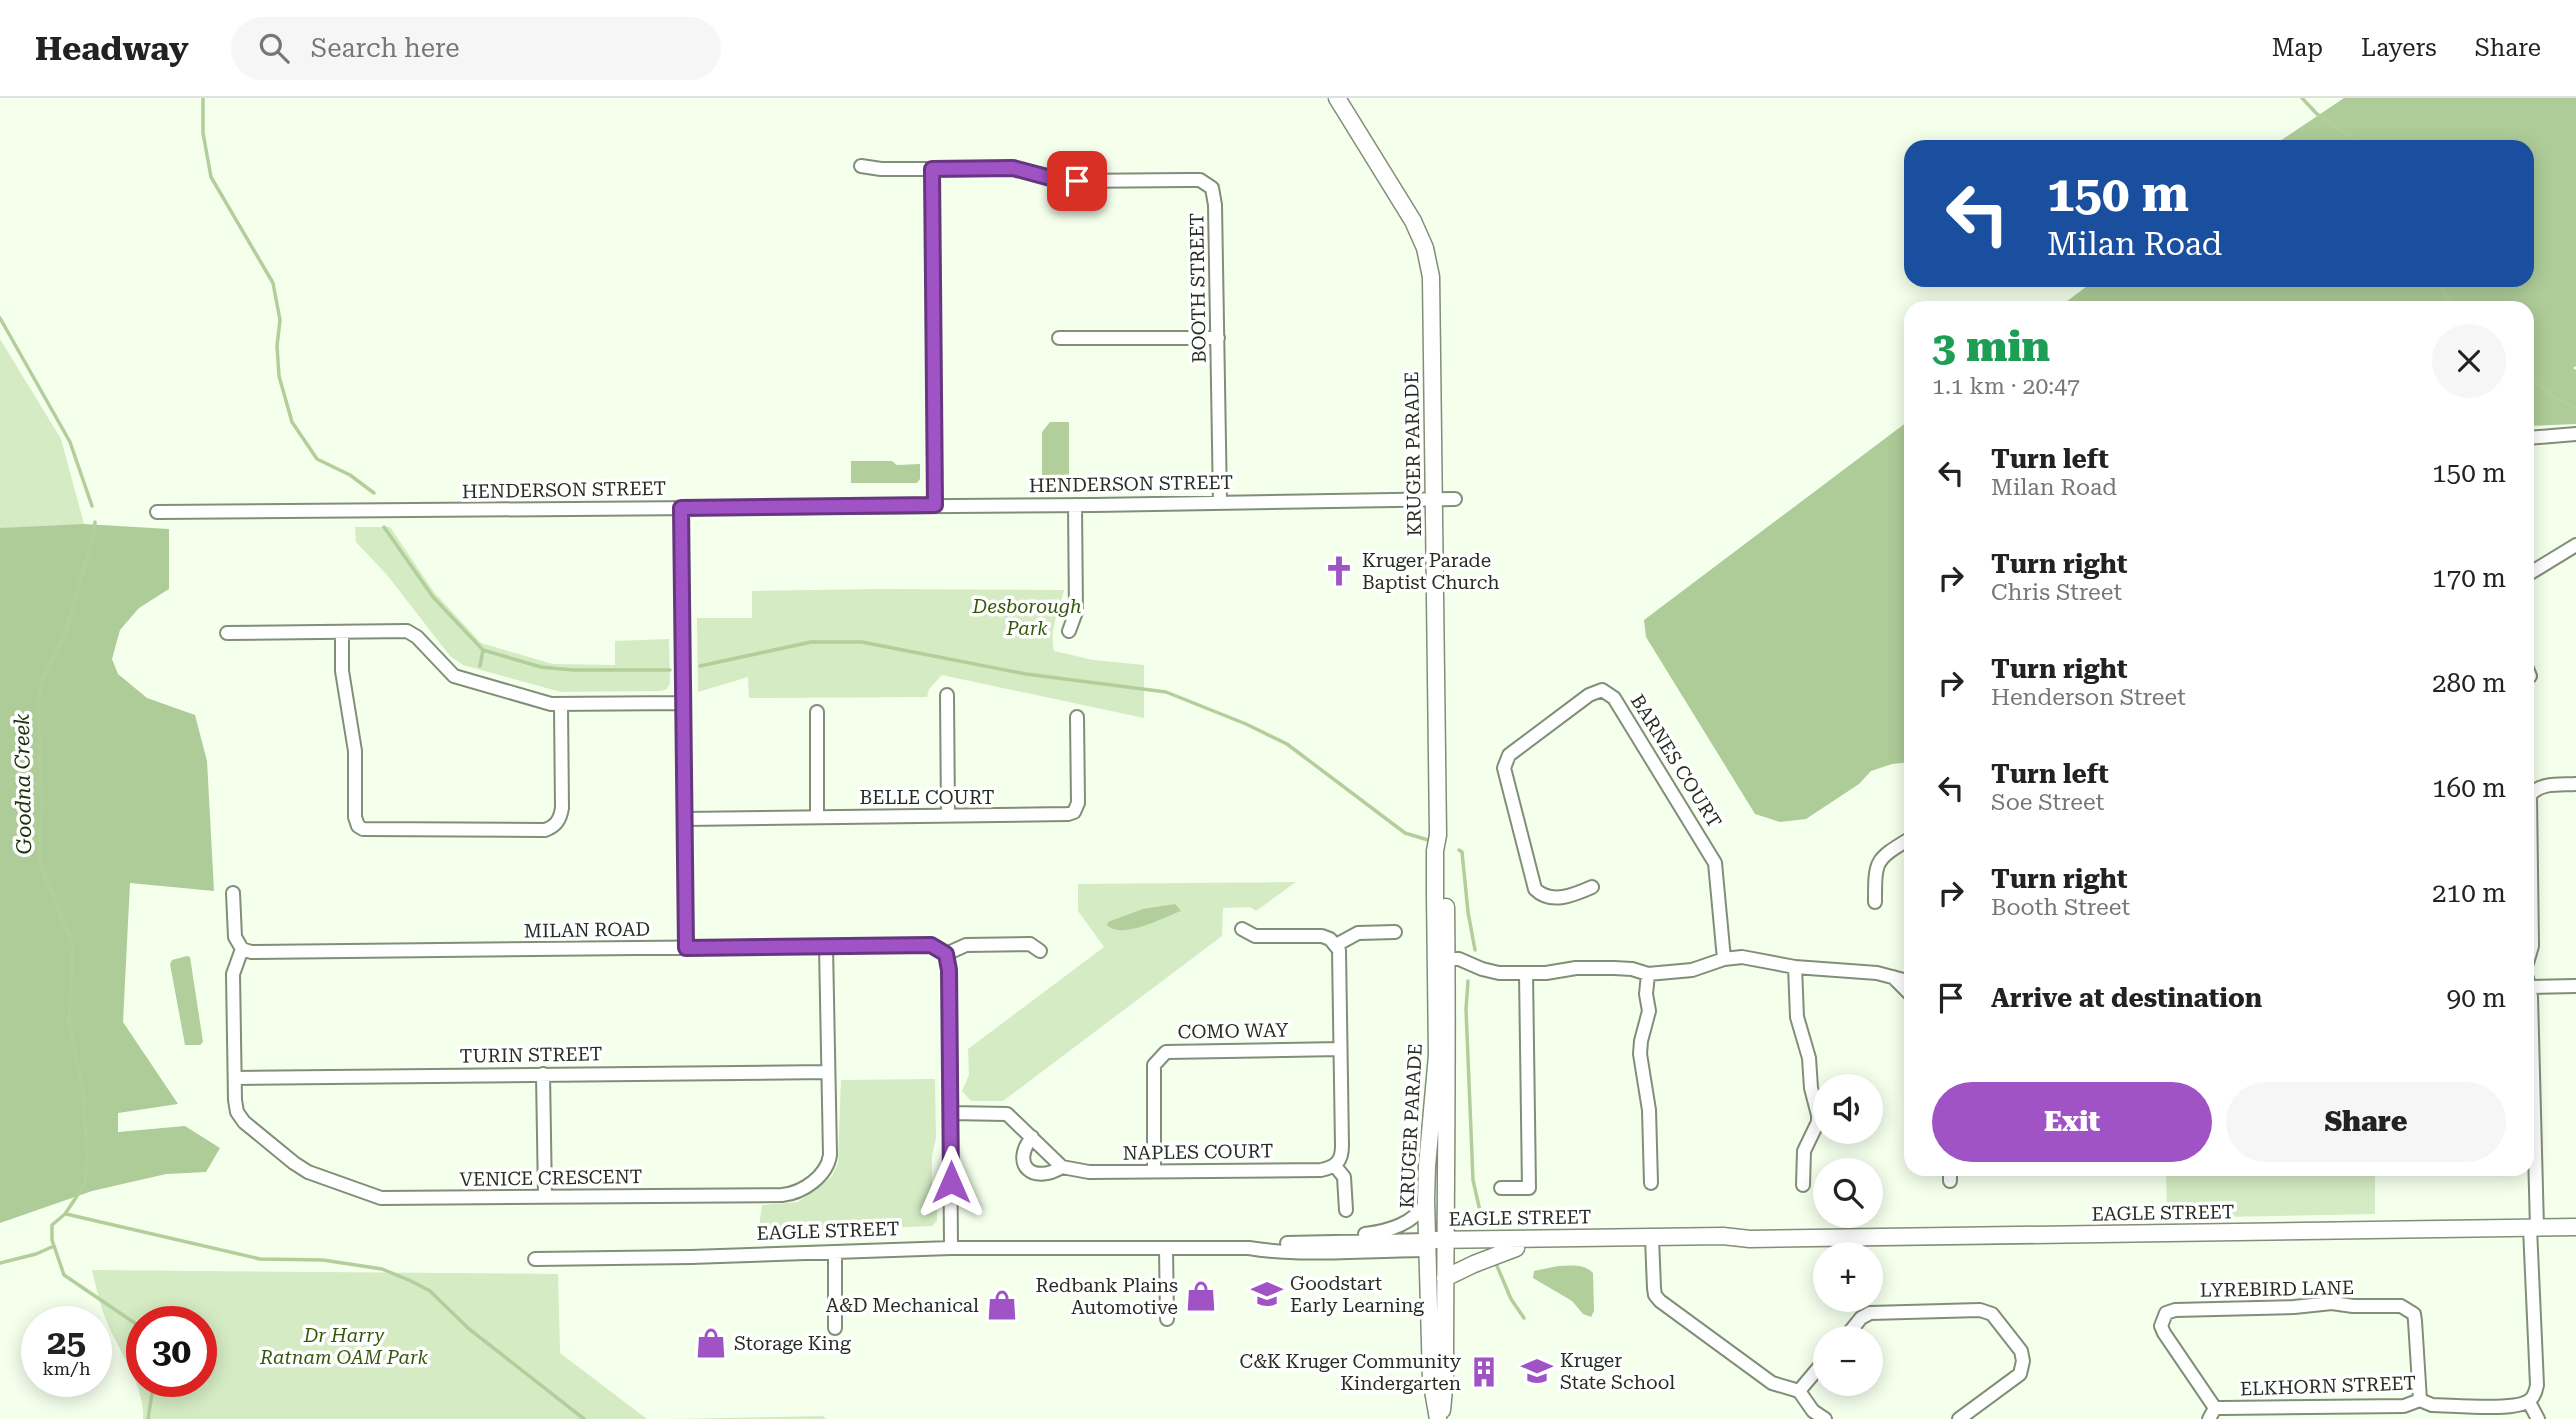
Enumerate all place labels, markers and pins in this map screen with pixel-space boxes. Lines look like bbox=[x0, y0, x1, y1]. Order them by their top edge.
pin bbox=[1047, 151, 1107, 211]
place label: Kruger Parade Baptist Church bbox=[1362, 549, 1500, 594]
church icon: Kruger Parade Baptist Church bbox=[1322, 554, 1356, 588]
place label: Goodstart Early Learning bbox=[1290, 1272, 1424, 1317]
place label: Redbank Plains Automotive bbox=[1036, 1274, 1178, 1319]
school or university icon: Goodstart Early Learning bbox=[1250, 1277, 1284, 1311]
shop icon: Redbank Plains Automotive bbox=[1184, 1279, 1218, 1313]
shop icon: A&D Mechanical bbox=[985, 1288, 1019, 1322]
place label: A&D Mechanical bbox=[826, 1294, 979, 1317]
shop icon: Storage King bbox=[694, 1326, 728, 1360]
place label: Storage King bbox=[734, 1332, 851, 1355]
place label: Kruger State School bbox=[1560, 1349, 1675, 1394]
place label: C&K Kruger Community Kindergarten bbox=[1240, 1350, 1462, 1395]
school or university icon: Kruger State School bbox=[1520, 1354, 1554, 1388]
building icon: C&K Kruger Community Kindergarten bbox=[1467, 1355, 1501, 1389]

